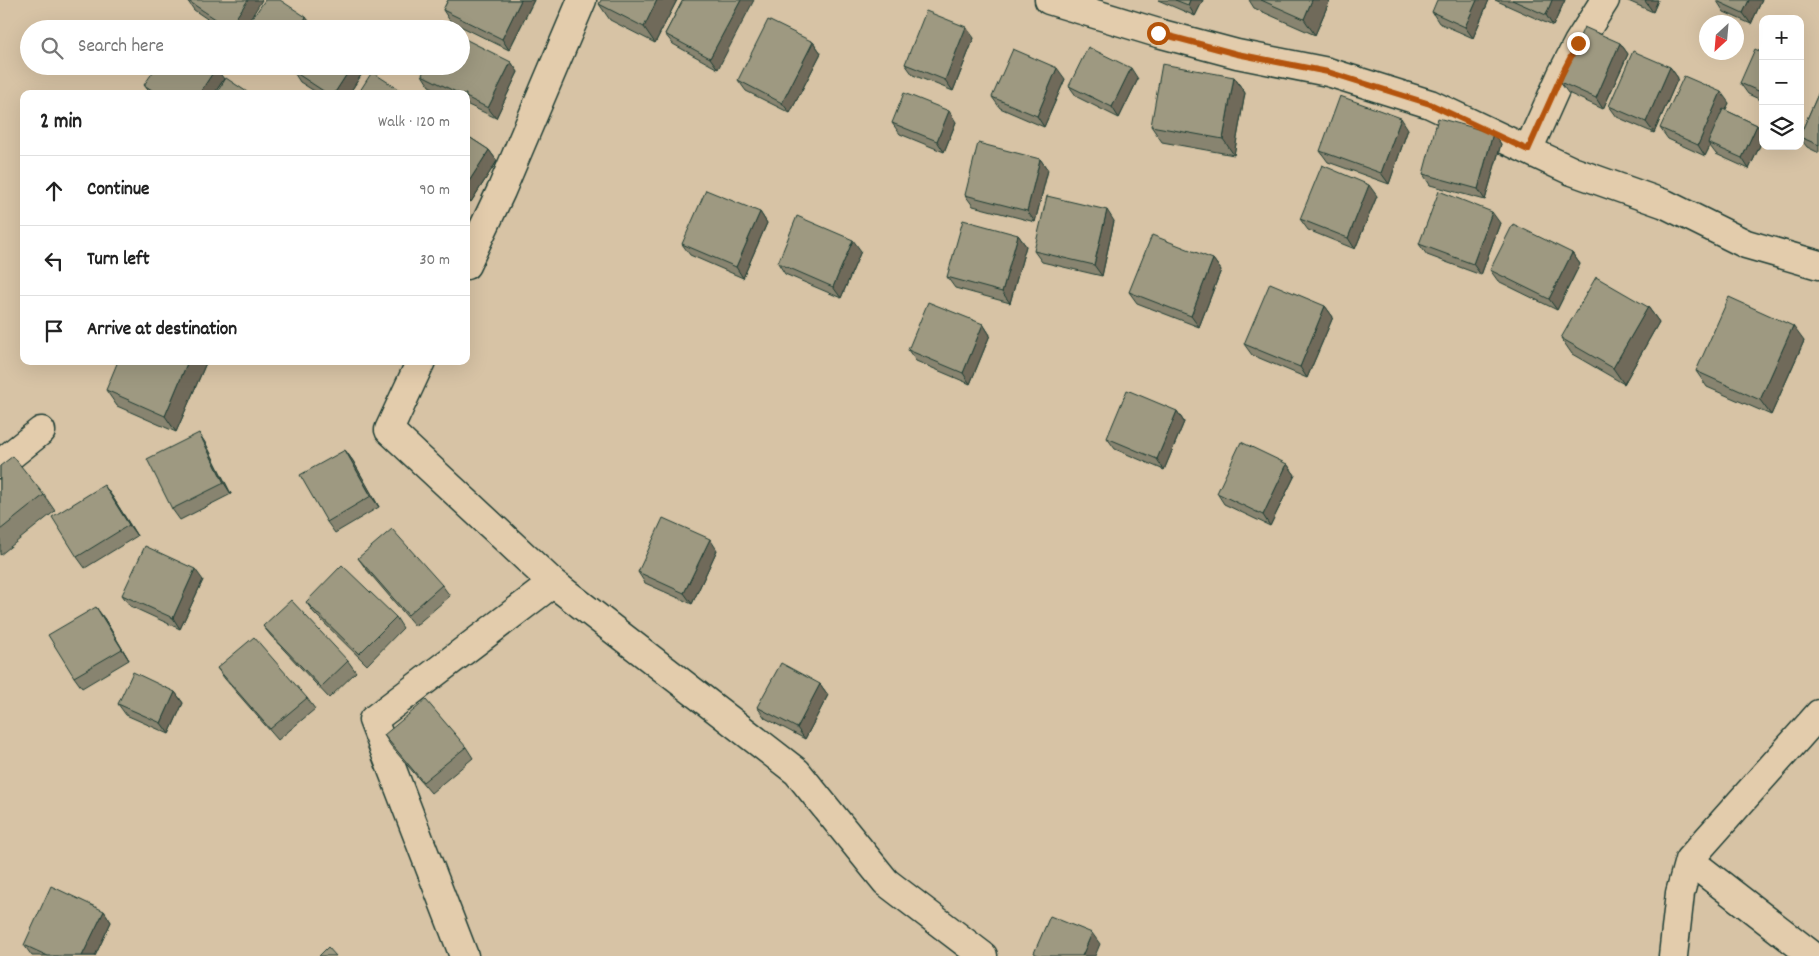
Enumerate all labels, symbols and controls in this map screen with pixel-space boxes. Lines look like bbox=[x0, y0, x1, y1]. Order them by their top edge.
north arrow bbox=[1699, 15, 1744, 60]
map controls bbox=[1759, 15, 1804, 150]
button: + bbox=[1759, 15, 1804, 60]
search box bbox=[20, 20, 470, 75]
route start bbox=[1147, 22, 1170, 45]
route end bbox=[1567, 32, 1590, 55]
icon: search bbox=[38, 34, 66, 62]
text: Search here bbox=[78, 34, 164, 61]
button: − bbox=[1759, 60, 1804, 105]
button: layers bbox=[1759, 105, 1804, 150]
text: 2 min bbox=[40, 108, 82, 138]
text: Walk · 120 m bbox=[378, 111, 450, 134]
icon: ahead bbox=[40, 177, 68, 205]
text: Continue bbox=[87, 177, 149, 204]
text: 90 m bbox=[419, 179, 450, 202]
icon: left bbox=[40, 247, 68, 275]
text: Turn left bbox=[87, 247, 150, 274]
text: 30 m bbox=[420, 249, 450, 272]
icon: arrive bbox=[40, 317, 68, 345]
text: Arrive at destination bbox=[87, 317, 237, 344]

